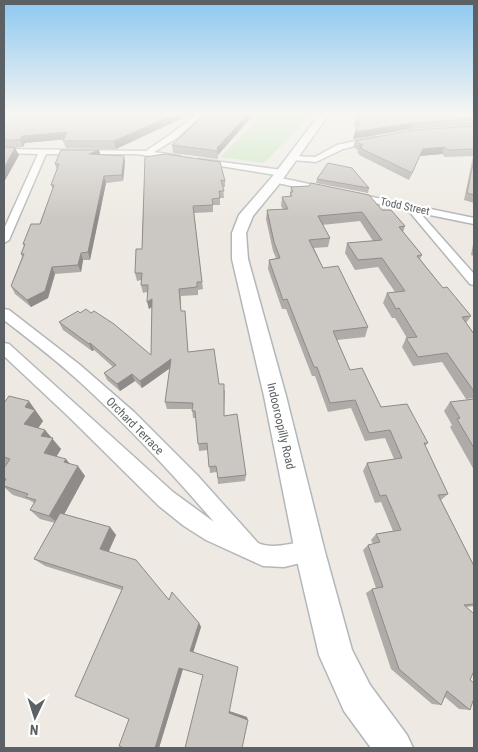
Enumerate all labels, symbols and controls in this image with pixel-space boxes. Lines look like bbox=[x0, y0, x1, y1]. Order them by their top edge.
street label: Todd Street bbox=[379, 195, 431, 218]
street label: Indooroopilly Road bbox=[264, 381, 298, 471]
street label: Orchard Terrace bbox=[103, 394, 167, 458]
north arrow bbox=[10, 692, 60, 742]
text: N bbox=[29, 722, 39, 738]

